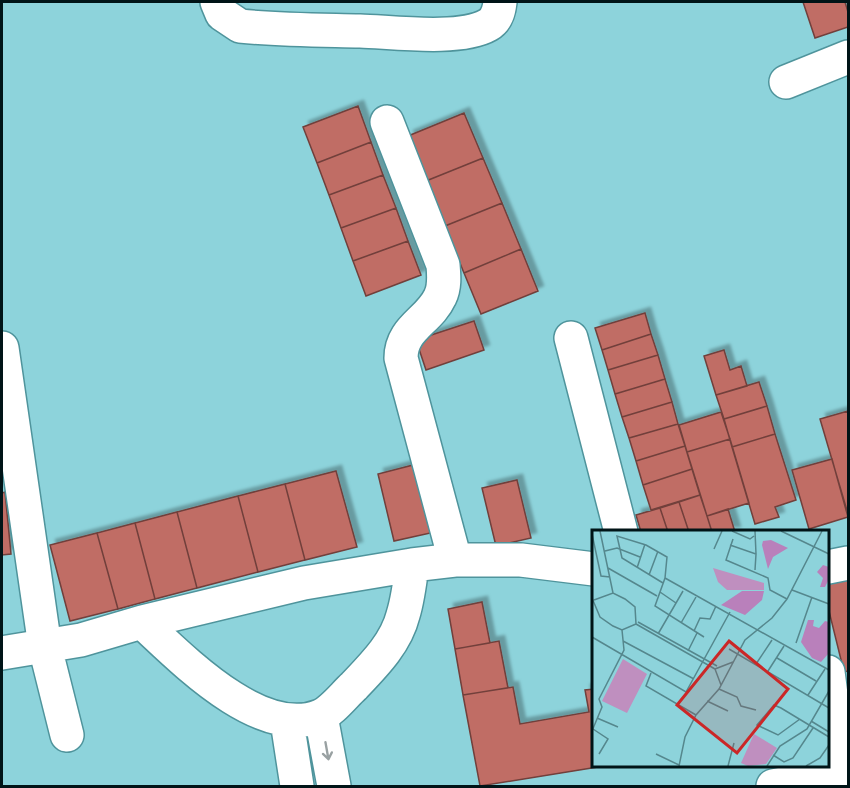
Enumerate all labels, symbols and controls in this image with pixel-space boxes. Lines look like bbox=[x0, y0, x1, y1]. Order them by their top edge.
inset map bbox=[592, 530, 829, 767]
one-way arrow bbox=[322, 741, 333, 760]

